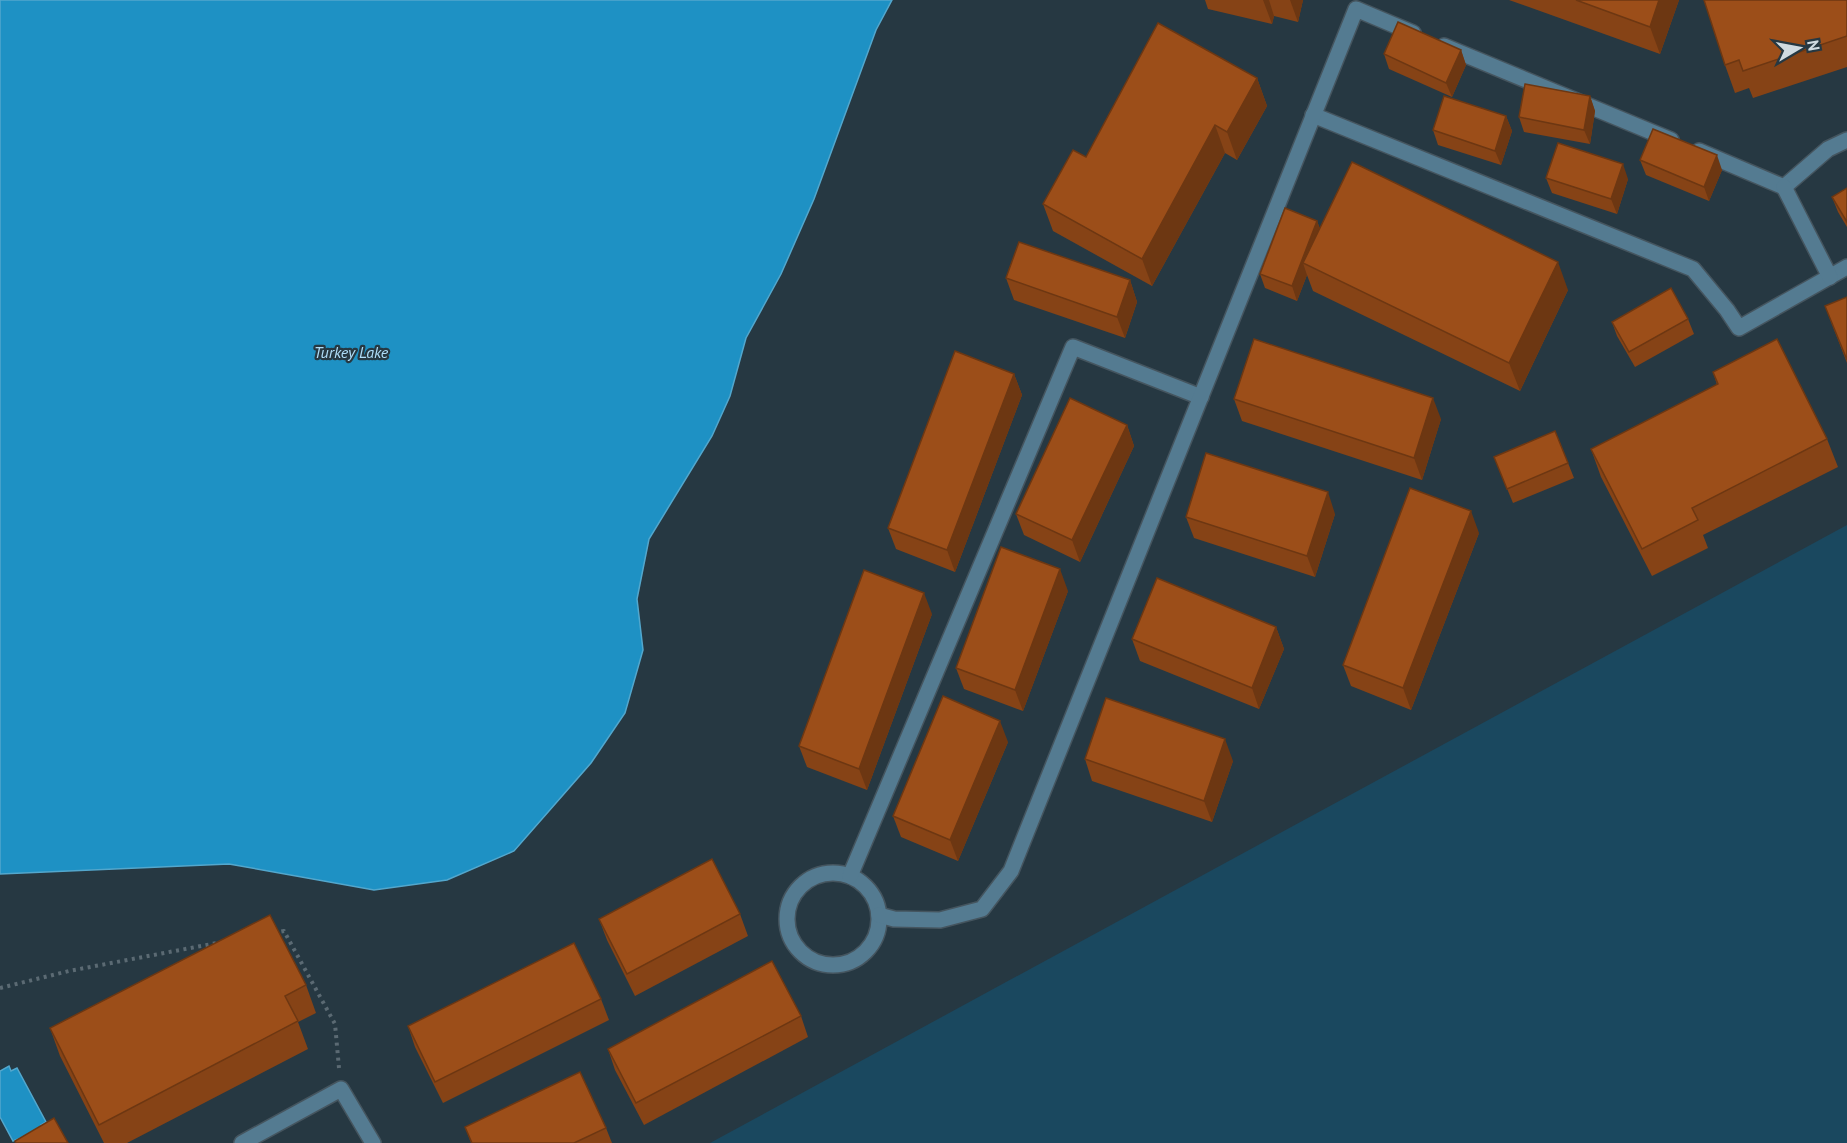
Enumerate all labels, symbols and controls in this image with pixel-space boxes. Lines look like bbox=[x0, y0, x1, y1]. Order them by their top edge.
north arrow bbox=[1769, 18, 1829, 78]
text: N bbox=[1803, 38, 1825, 52]
water label: Turkey Lake bbox=[314, 342, 389, 362]

